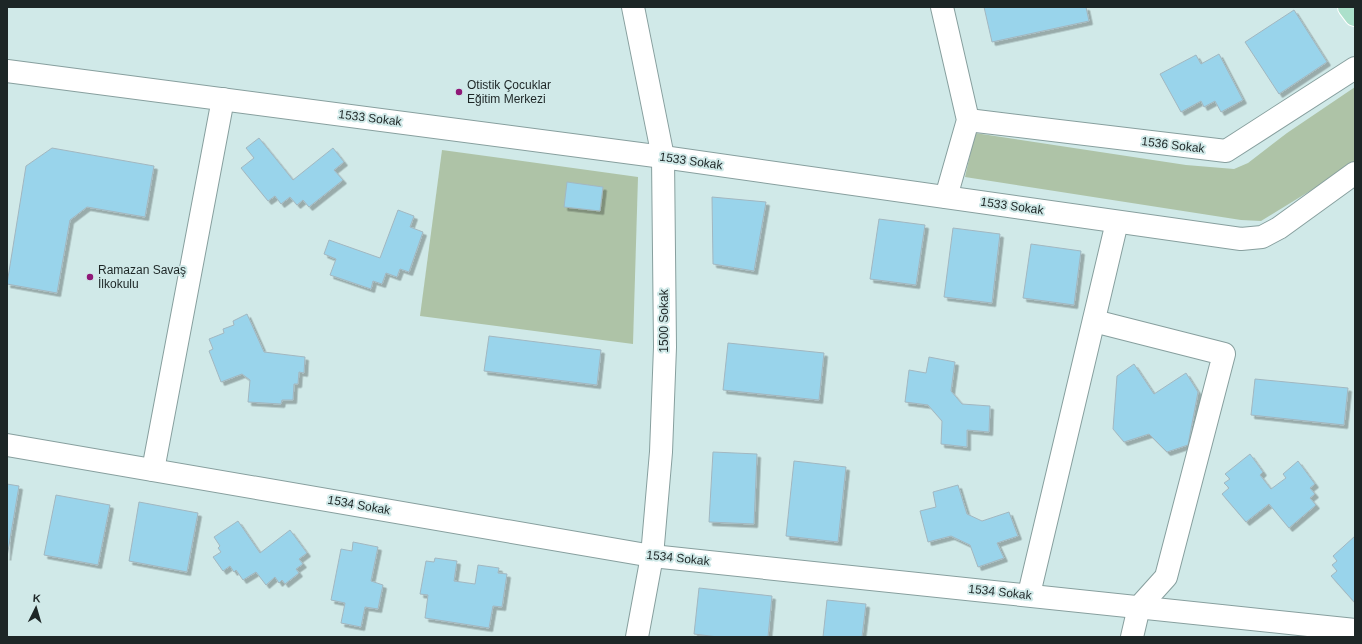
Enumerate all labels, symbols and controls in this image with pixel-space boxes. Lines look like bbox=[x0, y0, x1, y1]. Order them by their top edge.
place label: Otistik Çocuklar Eğitim Merkezi bbox=[467, 78, 551, 106]
marker: Otistik Çocuklar Eğitim Merkezi bbox=[454, 87, 464, 97]
street label: 1533 Sokak bbox=[338, 107, 403, 129]
street label: 1536 Sokak bbox=[1141, 134, 1206, 156]
street label: 1533 Sokak bbox=[659, 150, 724, 172]
street label: 1533 Sokak bbox=[980, 195, 1045, 217]
place label: Ramazan Savaş İlkokulu bbox=[98, 263, 186, 291]
marker: Ramazan Savaş İlkokulu bbox=[85, 272, 95, 282]
street label: 1500 Sokak bbox=[657, 288, 671, 353]
street label: 1534 Sokak bbox=[327, 493, 392, 518]
street label: 1534 Sokak bbox=[646, 548, 711, 568]
street label: 1534 Sokak bbox=[968, 582, 1033, 602]
north arrow bbox=[16, 588, 56, 628]
text: K bbox=[32, 592, 41, 604]

